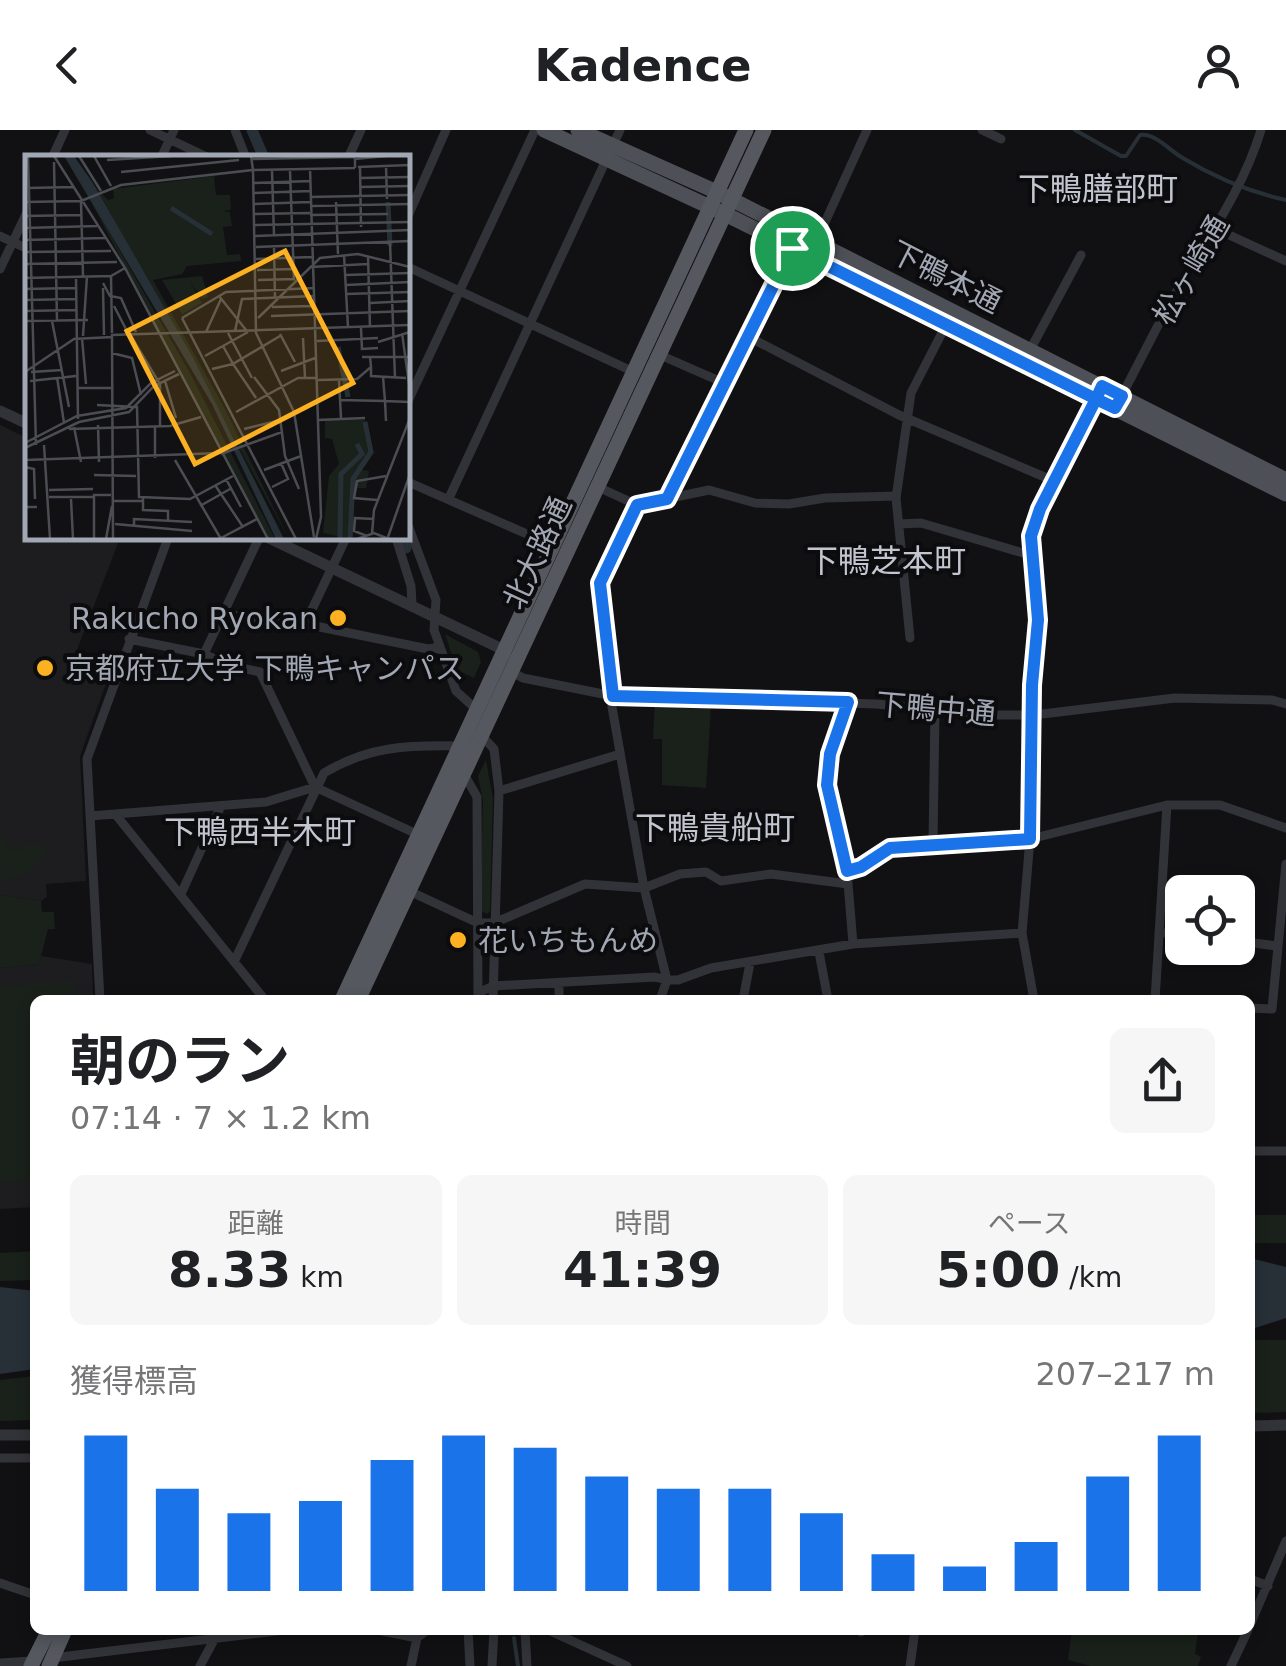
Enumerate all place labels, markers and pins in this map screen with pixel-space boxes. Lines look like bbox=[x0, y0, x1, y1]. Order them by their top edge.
pin bbox=[750, 206, 835, 291]
place label: Rakucho Ryokan bbox=[71, 601, 318, 636]
marker: Rakucho Ryokan bbox=[327, 607, 349, 629]
place label: 京都府立大学 下鴨キャンパス bbox=[65, 651, 465, 686]
marker: 京都府立大学 下鴨キャンパス bbox=[34, 657, 56, 679]
place label: 花いちもんめ bbox=[478, 923, 658, 958]
marker: 花いちもんめ bbox=[447, 929, 469, 951]

